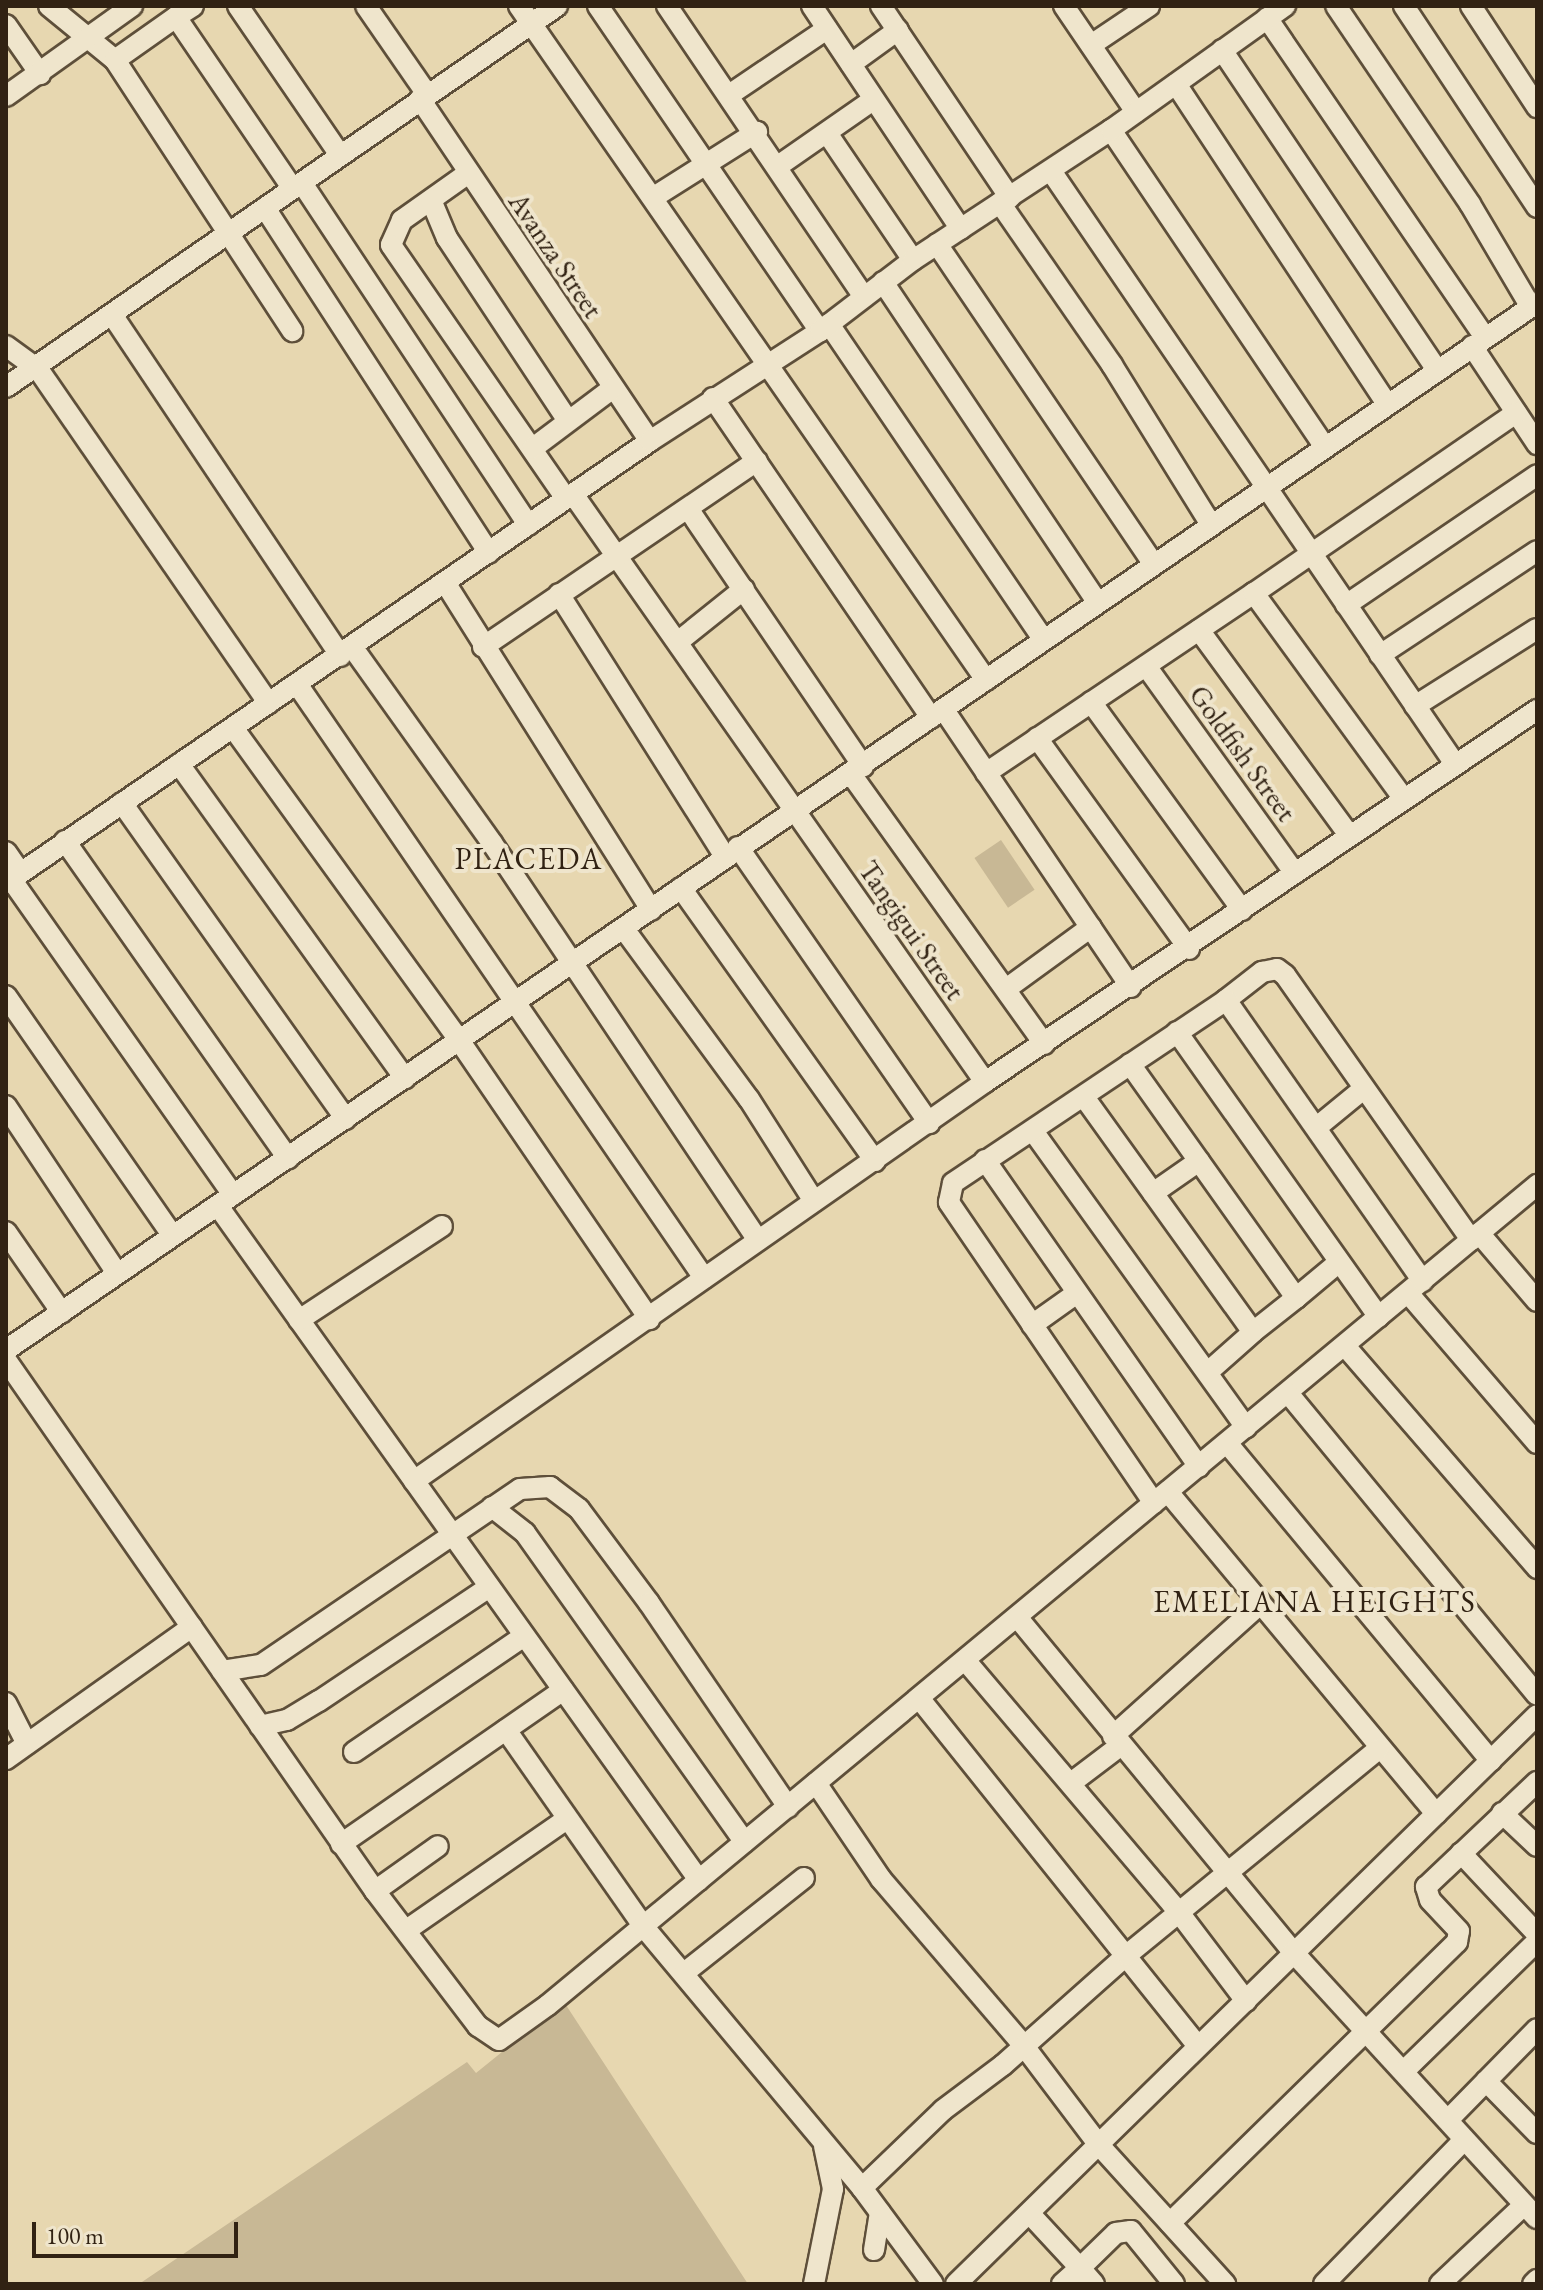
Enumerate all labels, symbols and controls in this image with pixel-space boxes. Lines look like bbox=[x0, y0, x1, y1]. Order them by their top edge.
street label: Avanza Street bbox=[502, 186, 610, 324]
street label: Goldfish Street bbox=[1182, 678, 1304, 828]
district label: PLACEDA bbox=[455, 841, 603, 877]
street label: Tangigui Street bbox=[852, 854, 972, 1006]
district label: EMELIANA HEIGHTS bbox=[1153, 1584, 1477, 1620]
scale bar bbox=[36, 2206, 242, 2256]
text: 100 m bbox=[46, 2220, 104, 2251]

